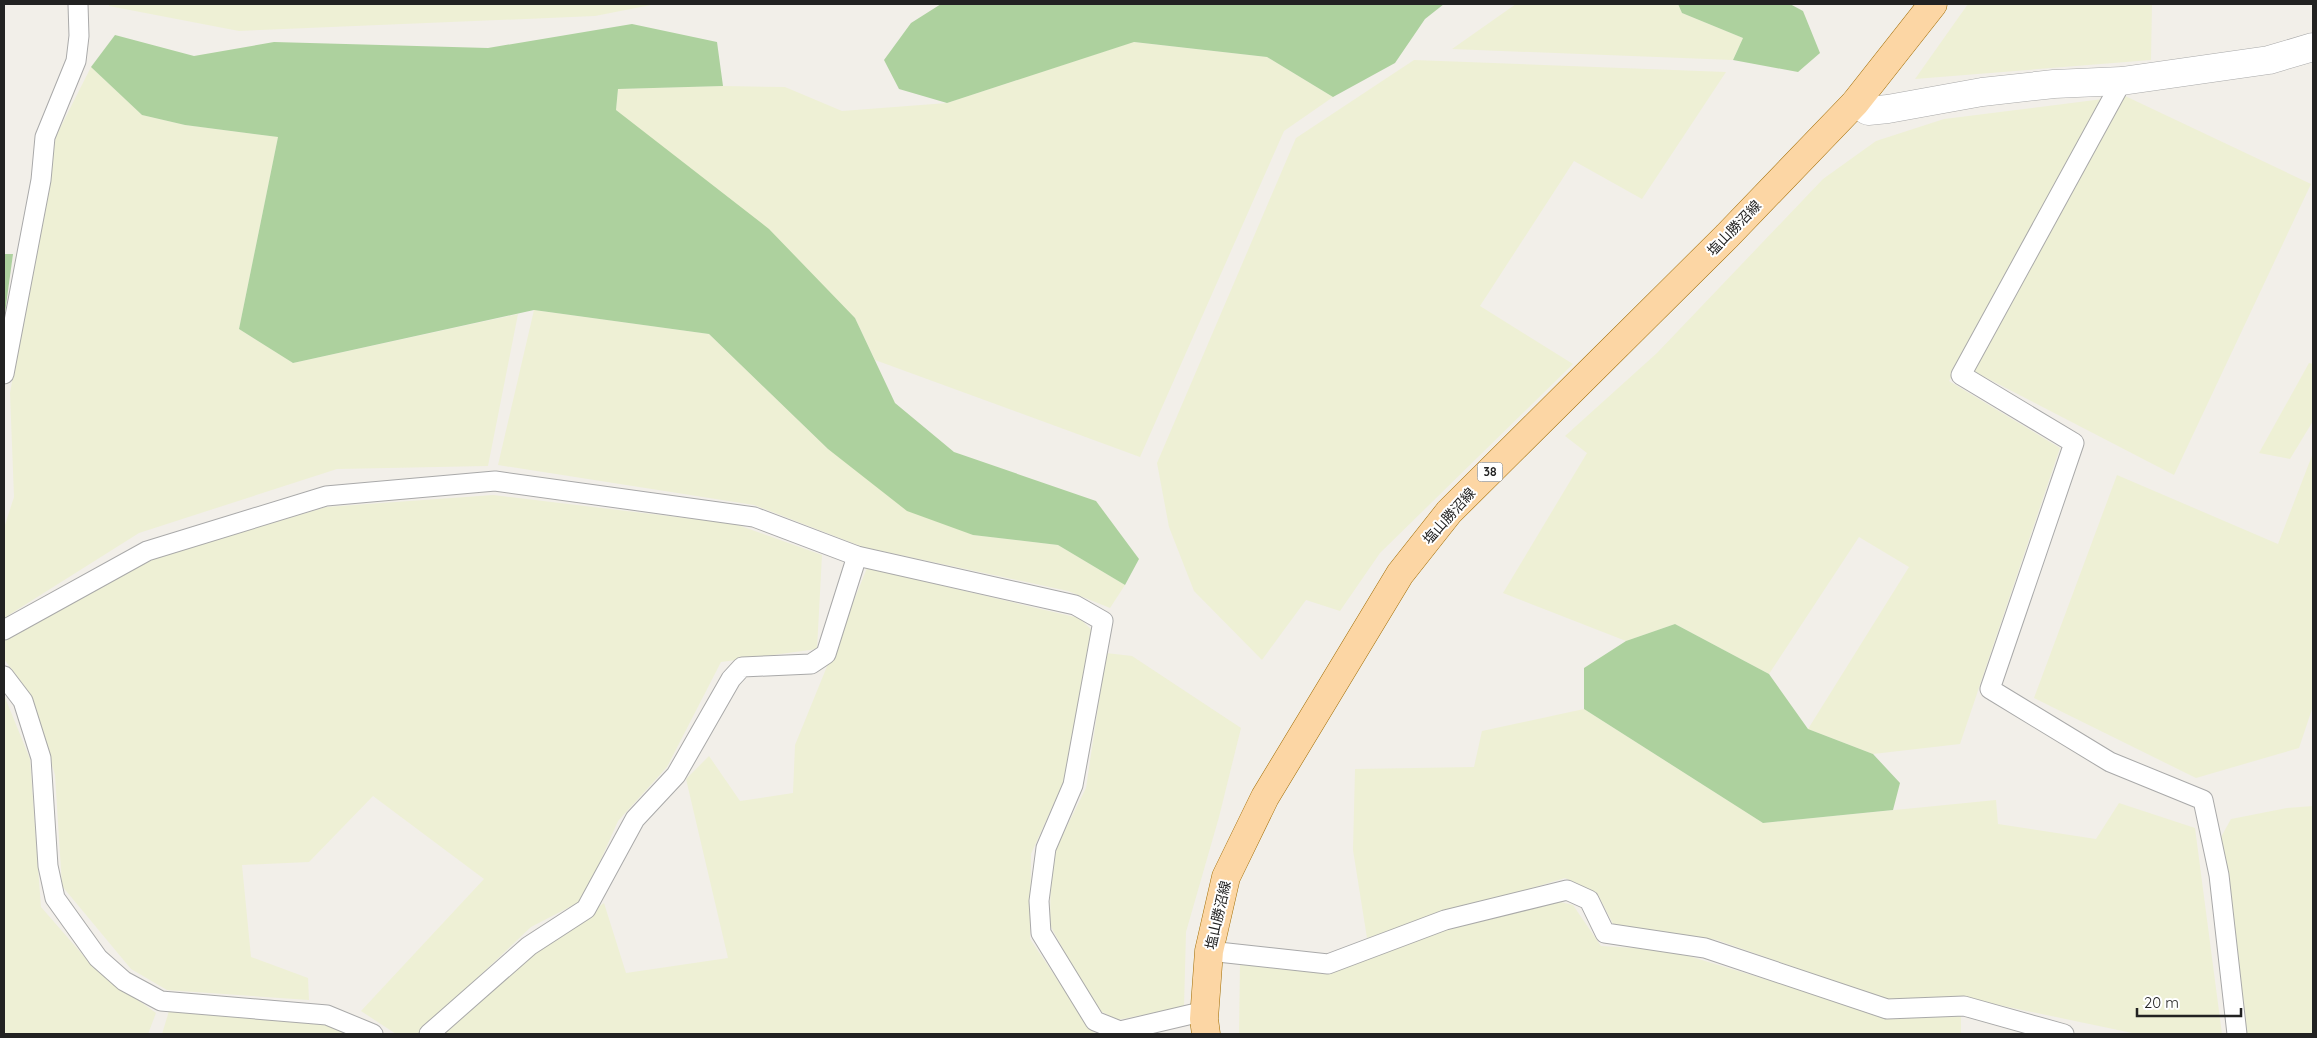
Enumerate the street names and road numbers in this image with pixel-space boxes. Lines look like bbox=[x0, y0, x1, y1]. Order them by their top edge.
street label: 塩山勝沼線 bbox=[1703, 197, 1765, 259]
road number: 38 bbox=[1478, 462, 1502, 482]
street label: 塩山勝沼線 bbox=[1419, 484, 1479, 548]
street label: 塩山勝沼線 bbox=[1201, 879, 1235, 951]

